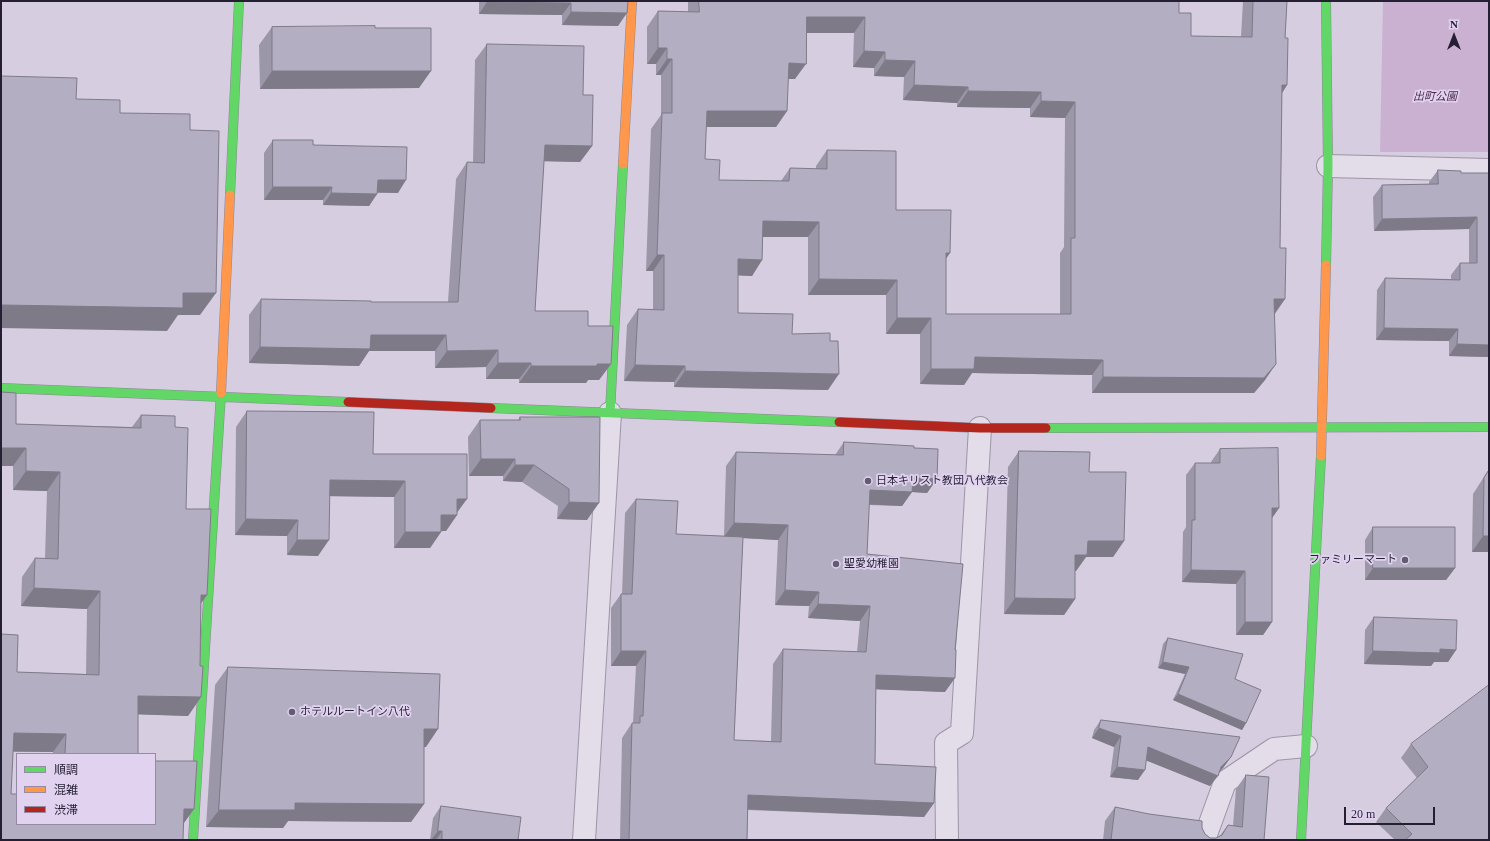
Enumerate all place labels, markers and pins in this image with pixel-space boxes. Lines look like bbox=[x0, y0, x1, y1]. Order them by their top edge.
place label: 日本キリスト教団八代教会 bbox=[876, 474, 1008, 488]
marker: 日本キリスト教団八代教会 bbox=[863, 476, 873, 486]
place label: ファミリーマート bbox=[1309, 553, 1397, 567]
marker: ファミリーマート bbox=[1400, 555, 1410, 565]
place label: 聖愛幼稚園 bbox=[844, 557, 899, 571]
marker: 聖愛幼稚園 bbox=[831, 559, 841, 569]
place label: ホテルルートイン八代 bbox=[300, 705, 410, 719]
marker: ホテルルートイン八代 bbox=[287, 707, 297, 717]

